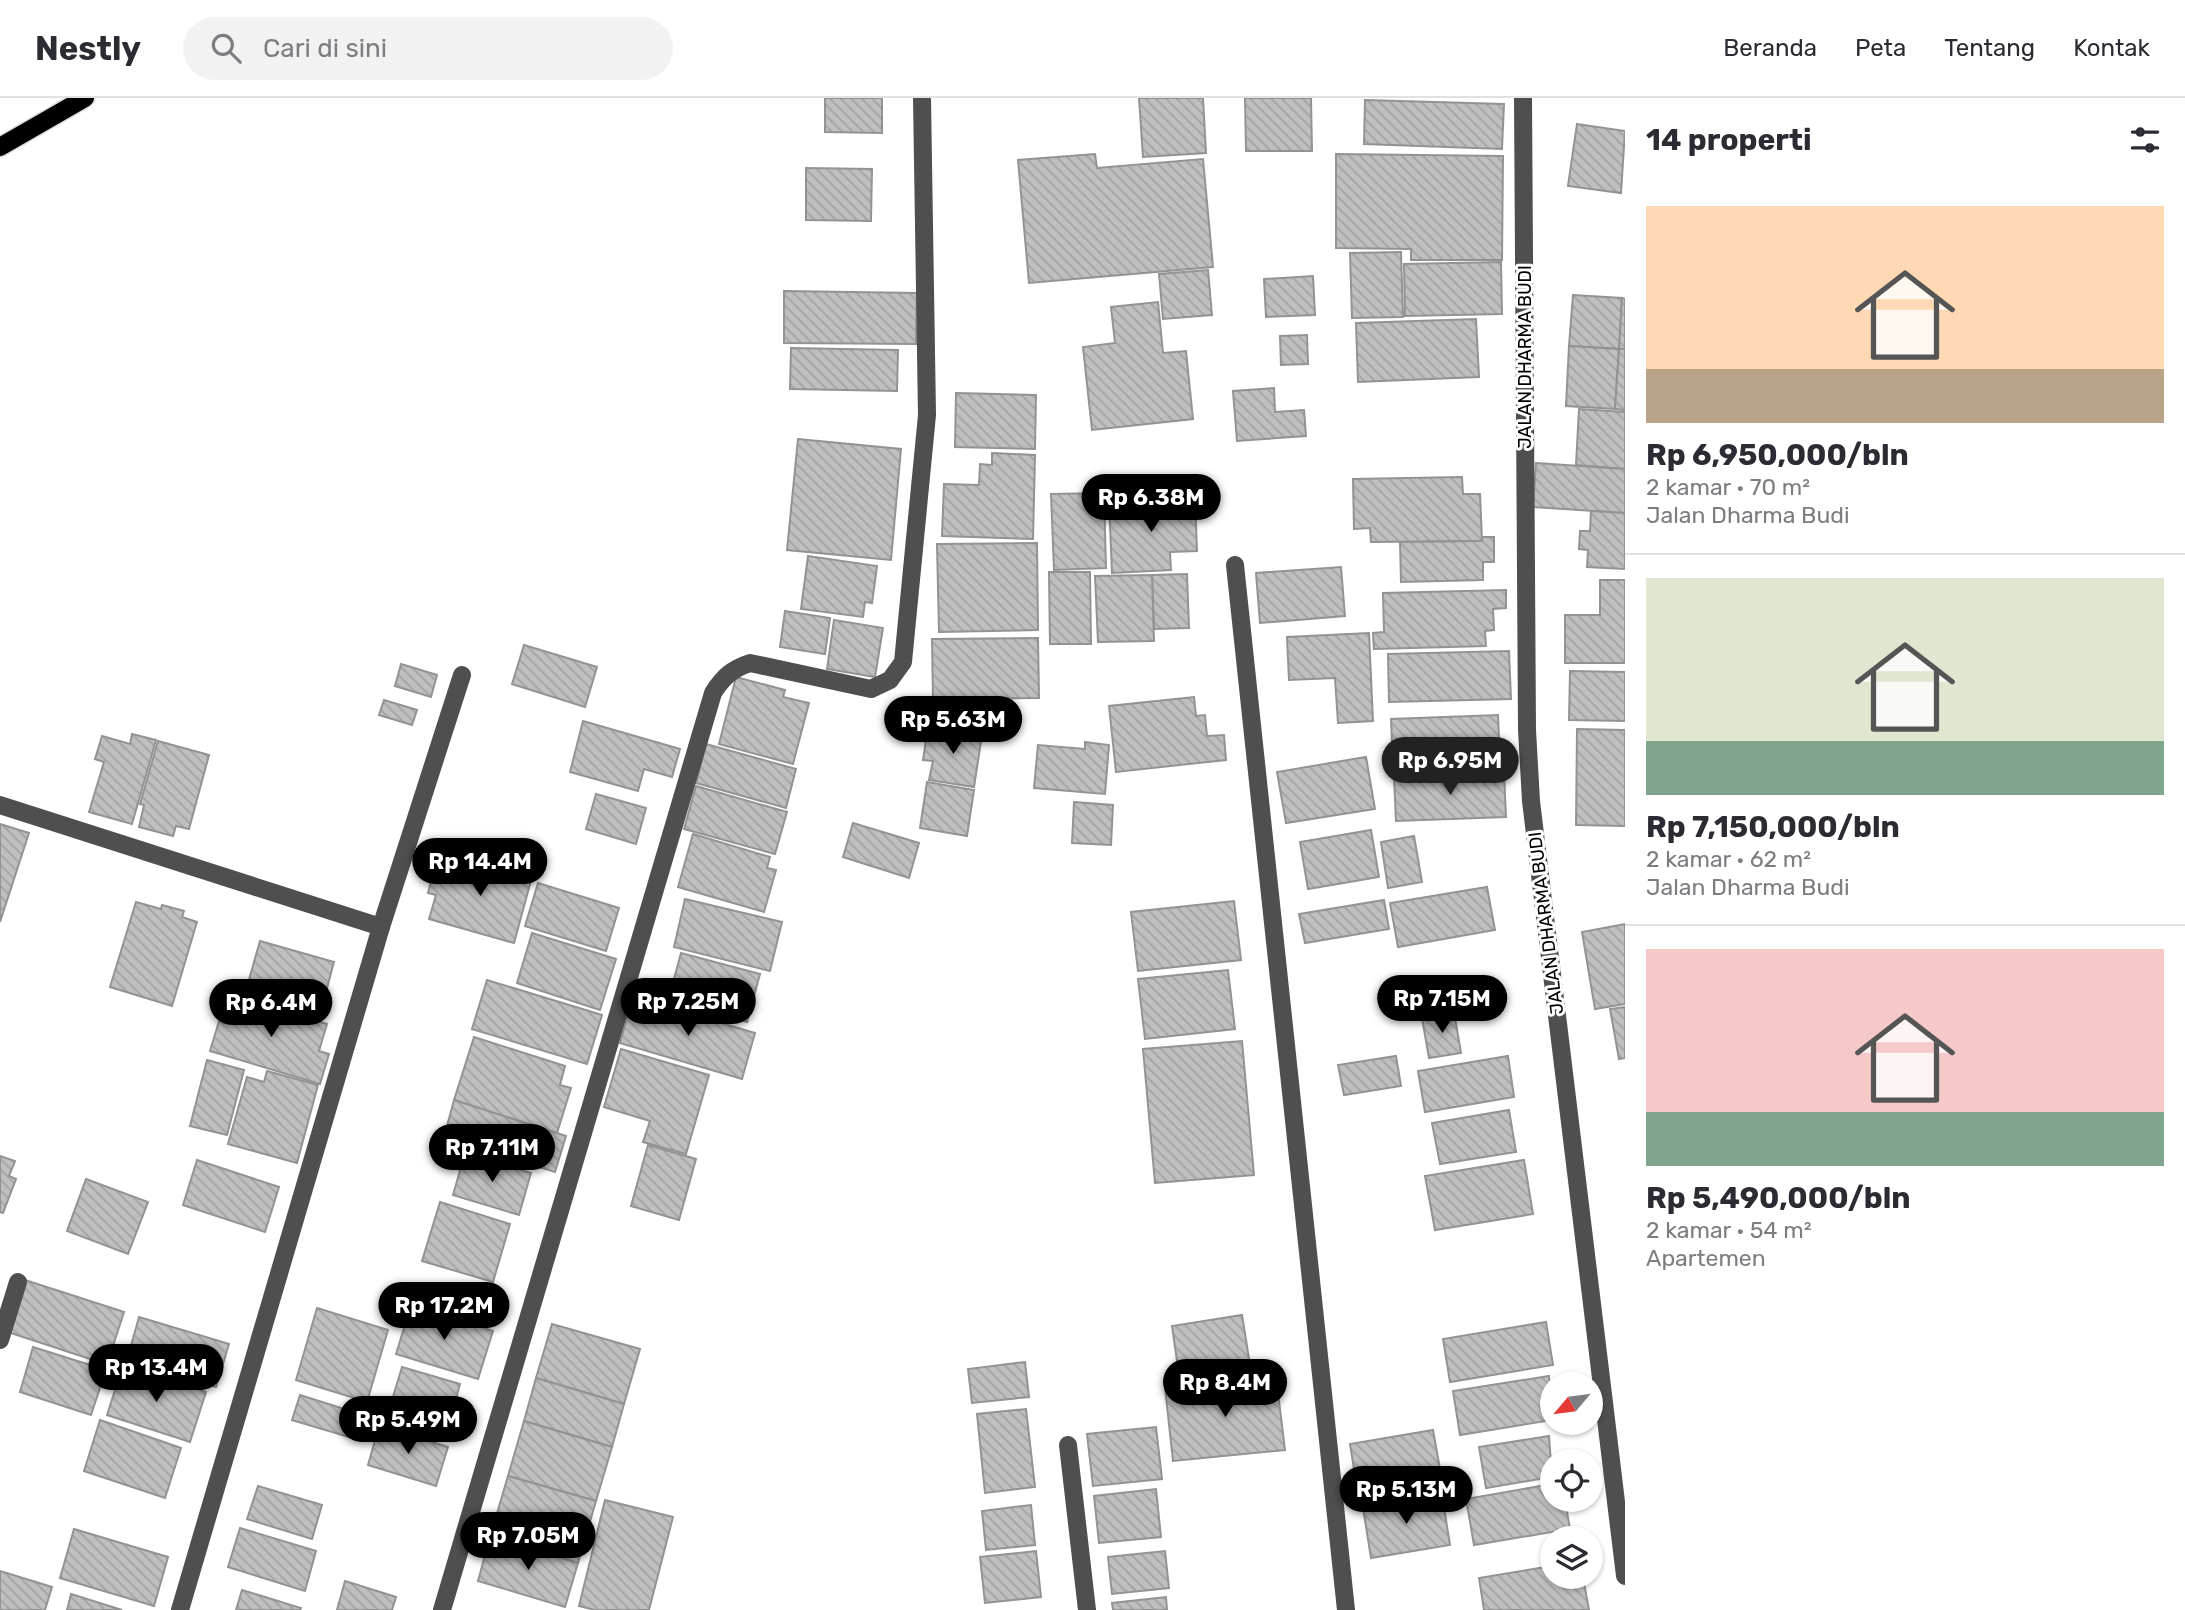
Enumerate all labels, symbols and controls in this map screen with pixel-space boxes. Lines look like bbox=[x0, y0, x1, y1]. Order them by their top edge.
search box bbox=[183, 17, 673, 80]
text: Nestly bbox=[35, 29, 141, 68]
icon: search bbox=[207, 29, 245, 67]
text: Cari di sini bbox=[263, 33, 387, 64]
text: Beranda bbox=[1723, 34, 1817, 62]
text: Peta bbox=[1855, 34, 1906, 62]
text: Tentang bbox=[1944, 34, 2035, 62]
text: Kontak bbox=[2073, 34, 2150, 62]
icon: filters bbox=[2126, 121, 2164, 159]
text: 14 properti bbox=[1646, 122, 1812, 158]
icon: home bbox=[1842, 252, 1968, 378]
street label: JALAN DHARMA BUDI bbox=[1514, 265, 1536, 449]
text: Rp 6,950,000/bln bbox=[1646, 437, 1909, 473]
text: 2 kamar · 70 m² bbox=[1646, 473, 1810, 501]
pin: Rp 6.38M bbox=[1079, 474, 1223, 534]
text: Rp 6.38M bbox=[1098, 483, 1204, 511]
text: Jalan Dharma Budi bbox=[1646, 501, 1850, 529]
icon: home bbox=[1842, 624, 1968, 750]
pin: Rp 5.63M bbox=[881, 696, 1025, 756]
text: Rp 5.63M bbox=[900, 705, 1006, 733]
pin: Rp 6.95M bbox=[1378, 738, 1522, 797]
text: Rp 6.95M bbox=[1398, 746, 1502, 774]
text: Rp 7,150,000/bln bbox=[1646, 809, 1900, 845]
street label: JALAN DHARMA BUDI bbox=[1524, 830, 1568, 1016]
pin: Rp 14.4M bbox=[408, 838, 552, 898]
text: 2 kamar · 62 m² bbox=[1646, 845, 1811, 873]
text: Rp 14.4M bbox=[428, 847, 532, 875]
text: Jalan Dharma Budi bbox=[1646, 873, 1850, 901]
pin: Rp 7.15M bbox=[1370, 976, 1514, 1035]
pin: Rp 7.25M bbox=[616, 978, 760, 1038]
pin: Rp 6.4M bbox=[206, 979, 336, 1039]
text: Rp 7.15M bbox=[1393, 984, 1491, 1012]
text: Rp 7.25M bbox=[637, 987, 739, 1015]
text: Rp 6.4M bbox=[225, 988, 317, 1016]
icon: home bbox=[1842, 995, 1968, 1121]
pin: Rp 7.11M bbox=[420, 1124, 564, 1184]
text: Rp 7.11M bbox=[445, 1133, 539, 1161]
text: Rp 5,490,000/bln bbox=[1646, 1180, 1911, 1216]
text: 2 kamar · 54 m² bbox=[1646, 1216, 1812, 1244]
text: Apartemen bbox=[1646, 1244, 1766, 1272]
pin: Rp 17.2M bbox=[372, 1282, 516, 1342]
text: Rp 17.2M bbox=[394, 1291, 494, 1319]
pin: Rp 13.4M bbox=[84, 1344, 228, 1404]
text: Rp 13.4M bbox=[104, 1353, 208, 1381]
pin: Rp 8.4M bbox=[1160, 1360, 1290, 1419]
text: Rp 8.4M bbox=[1179, 1368, 1271, 1396]
north arrow bbox=[1540, 1372, 1603, 1435]
map controls bbox=[1540, 1372, 1603, 1589]
pin: Rp 5.49M bbox=[336, 1396, 480, 1456]
text: Rp 5.49M bbox=[355, 1405, 461, 1433]
button: locate bbox=[1540, 1449, 1603, 1512]
pin: Rp 5.13M bbox=[1334, 1466, 1478, 1526]
text: Rp 5.13M bbox=[1356, 1475, 1456, 1503]
pin: Rp 7.05M bbox=[456, 1512, 600, 1572]
text: Rp 7.05M bbox=[476, 1521, 580, 1549]
button: layers bbox=[1540, 1526, 1603, 1589]

